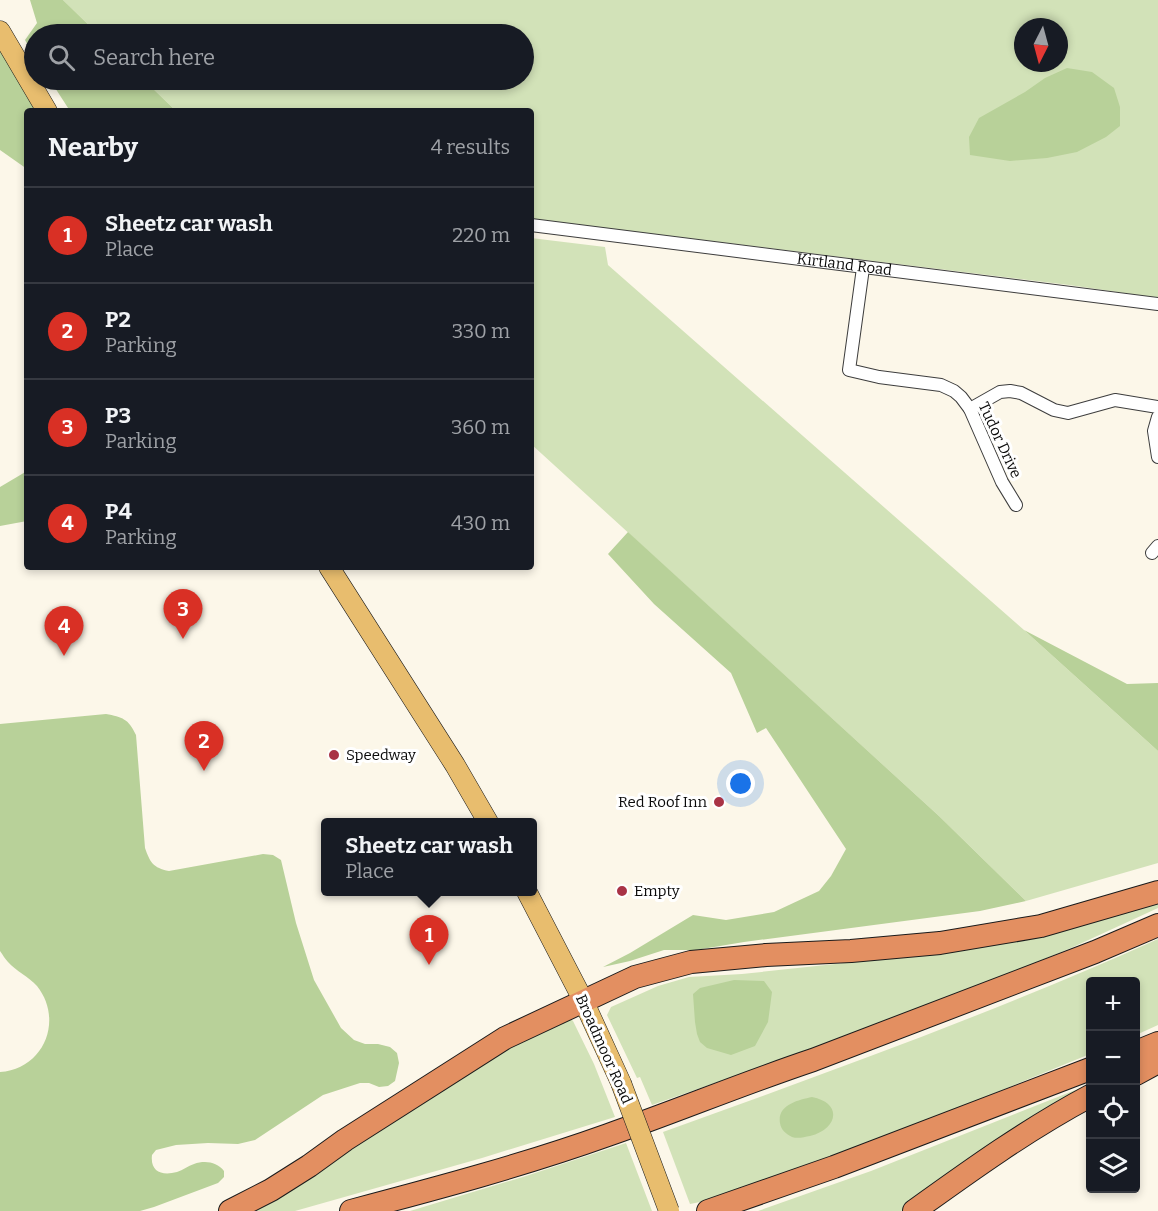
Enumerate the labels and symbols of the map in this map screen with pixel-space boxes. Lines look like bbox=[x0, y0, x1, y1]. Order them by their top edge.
north arrow bbox=[1014, 18, 1068, 72]
street label: Kirtland Road bbox=[796, 250, 893, 279]
street label: Tudor Drive bbox=[975, 399, 1025, 481]
pin: 3 bbox=[164, 590, 202, 639]
pin: 4 bbox=[44, 606, 84, 656]
pin: 2 bbox=[184, 722, 224, 771]
place label: Speedway bbox=[346, 746, 416, 764]
marker: Speedway bbox=[327, 748, 341, 762]
your location bbox=[726, 769, 755, 798]
place label: Red Roof Inn bbox=[618, 793, 707, 811]
marker: Red Roof Inn bbox=[712, 795, 726, 809]
place label: Empty bbox=[634, 882, 680, 900]
marker: Empty bbox=[615, 884, 629, 898]
pin: 1 bbox=[410, 916, 448, 965]
street label: Broadmoor Road bbox=[572, 992, 636, 1107]

